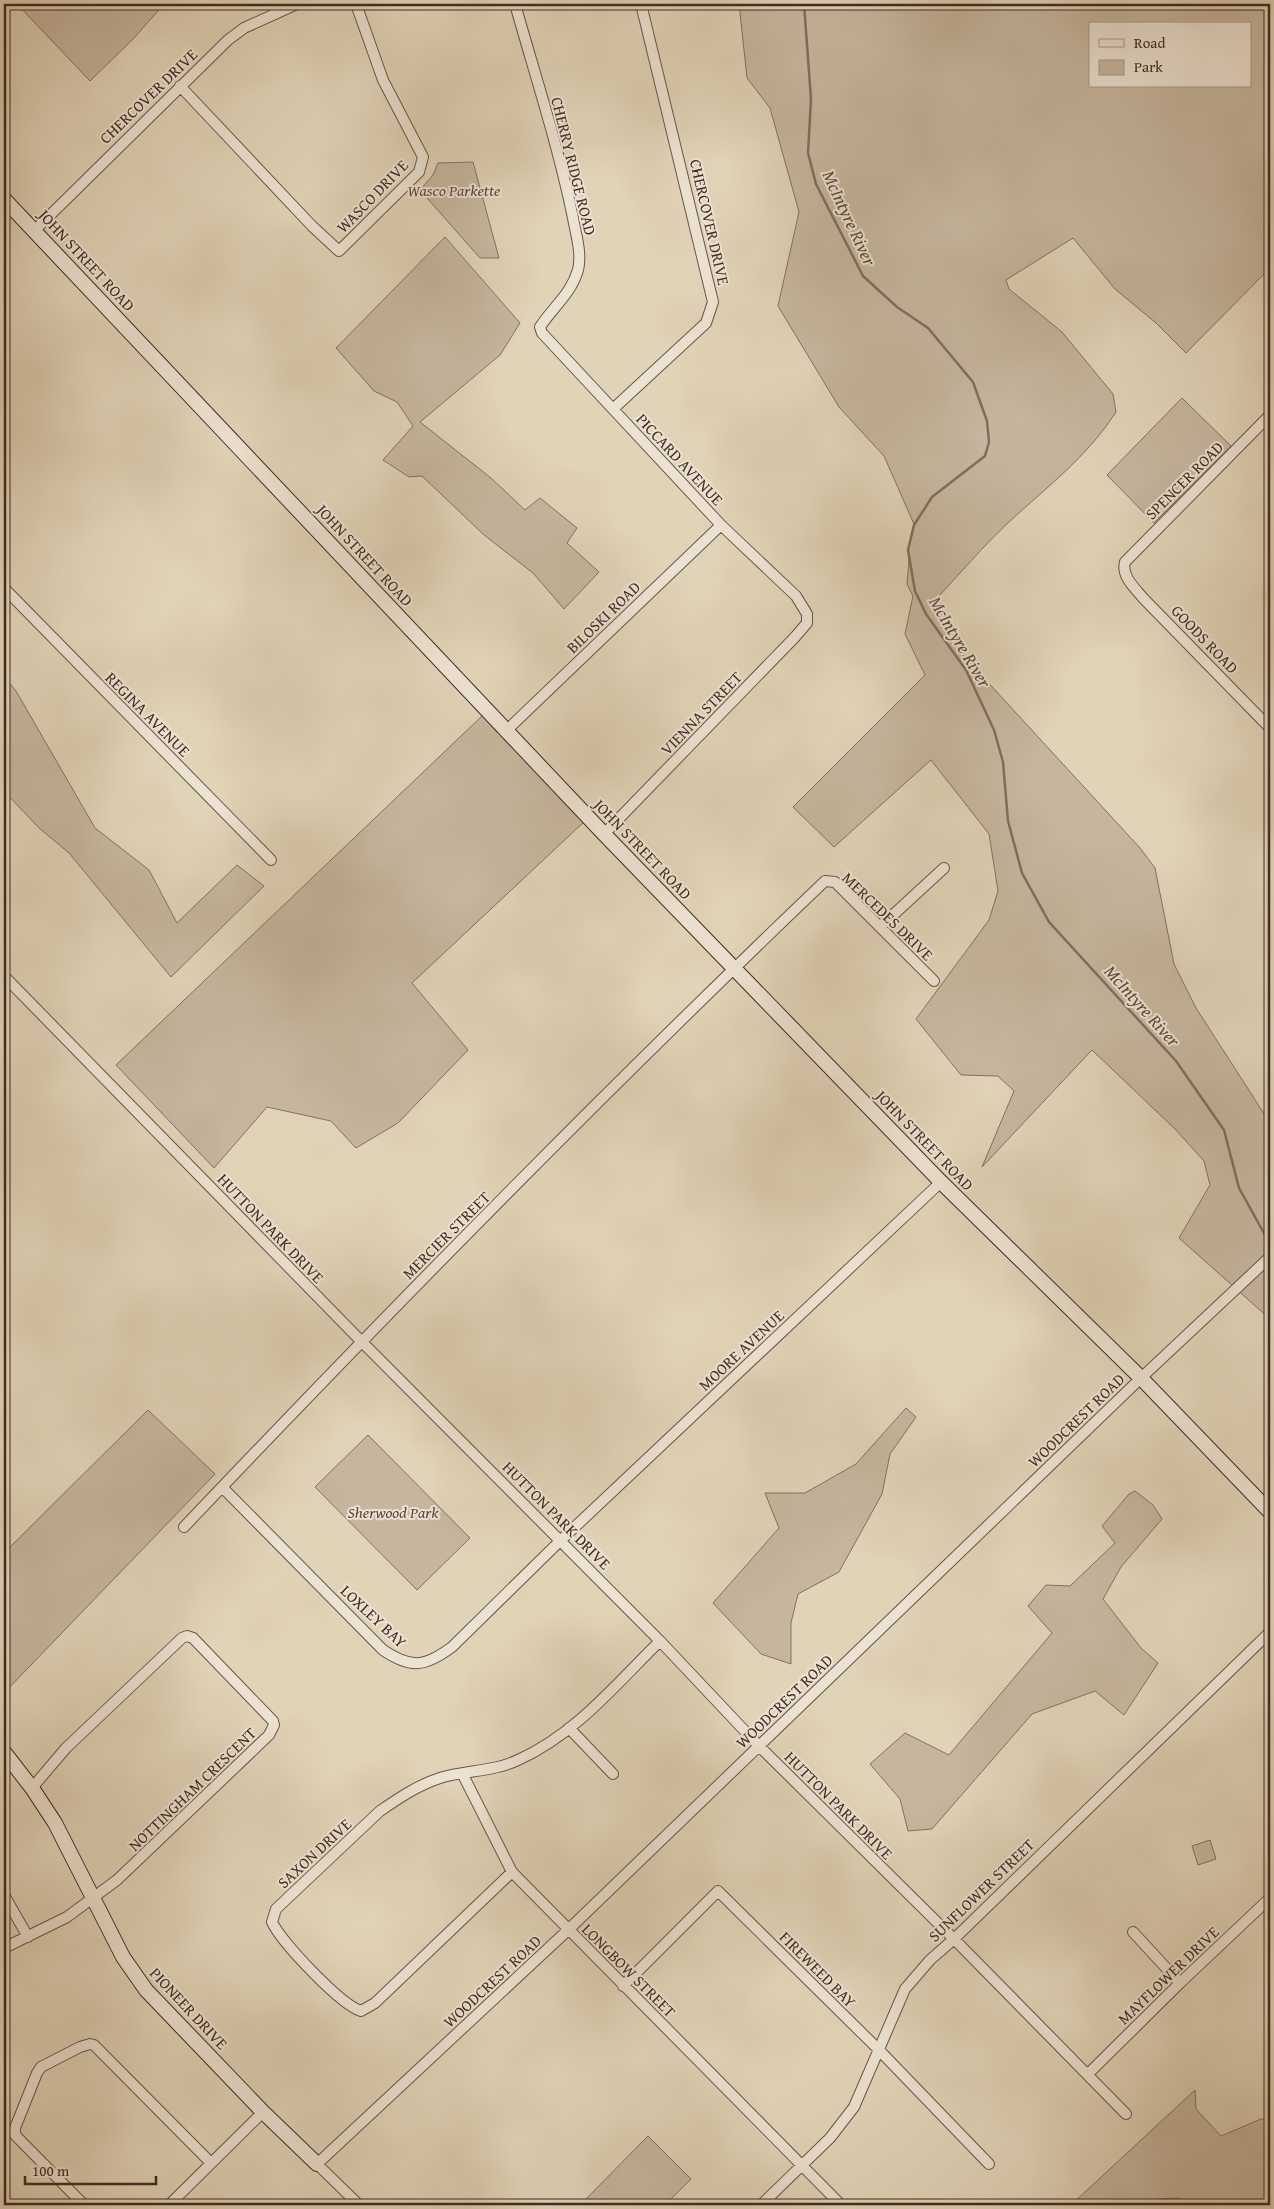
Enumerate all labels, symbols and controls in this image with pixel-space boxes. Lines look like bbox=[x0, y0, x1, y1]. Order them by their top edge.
legend bbox=[1089, 22, 1252, 88]
text: Road bbox=[1134, 32, 1165, 53]
street label: CHERCOVER DRIVE bbox=[94, 43, 202, 149]
text: Park bbox=[1134, 56, 1163, 77]
street label: CHERRY RIDGE ROAD bbox=[545, 94, 603, 238]
street label: WASCO DRIVE bbox=[331, 154, 413, 238]
street label: CHERCOVER DRIVE bbox=[684, 157, 736, 287]
water label: McIntyre River bbox=[816, 166, 884, 271]
park label: Wasco Parkette bbox=[408, 178, 501, 202]
street label: JOHN STREET ROAD bbox=[32, 202, 141, 317]
street label: PICCARD AVENUE bbox=[631, 407, 729, 511]
street label: SPENCER ROAD bbox=[1139, 435, 1229, 525]
street label: JOHN STREET ROAD bbox=[310, 497, 419, 612]
street label: BILOSKI ROAD bbox=[560, 575, 646, 659]
water label: McIntyre River bbox=[922, 591, 999, 694]
street label: GOODS ROAD bbox=[1166, 599, 1244, 679]
street label: REGINA AVENUE bbox=[100, 666, 196, 762]
street label: VIENNA STREET bbox=[655, 666, 747, 760]
street label: JOHN STREET ROAD bbox=[587, 792, 698, 905]
street label: MERCEDES DRIVE bbox=[837, 866, 939, 966]
water label: McIntyre River bbox=[1098, 959, 1188, 1054]
street label: JOHN STREET ROAD bbox=[869, 1083, 980, 1196]
street label: HUTTON PARK DRIVE bbox=[212, 1168, 330, 1288]
street label: MERCIER STREET bbox=[396, 1185, 496, 1285]
street label: MOORE AVENUE bbox=[693, 1304, 789, 1396]
street label: WOODCREST ROAD bbox=[1022, 1367, 1130, 1473]
street label: HUTTON PARK DRIVE bbox=[497, 1455, 617, 1575]
park label: Sherwood Park bbox=[347, 1500, 439, 1524]
street label: LOXLEY BAY bbox=[335, 1579, 413, 1653]
street label: WOODCREST ROAD bbox=[730, 1648, 838, 1754]
street label: NOTTINGHAM CRESCENT bbox=[123, 1721, 261, 1857]
street label: HUTTON PARK DRIVE bbox=[779, 1745, 899, 1865]
street label: SAXON DRIVE bbox=[272, 1812, 356, 1894]
street label: SUNFLOWER STREET bbox=[922, 1833, 1040, 1947]
street label: LONGBOW STREET bbox=[577, 1918, 682, 2023]
street label: MAYFLOWER DRIVE bbox=[1112, 1920, 1224, 2030]
street label: FIREWEED BAY bbox=[774, 1925, 862, 2013]
street label: WOODCREST ROAD bbox=[438, 1929, 547, 2033]
street label: PIONEER DRIVE bbox=[144, 1961, 234, 2055]
scale bar bbox=[25, 2154, 156, 2186]
text: 100 m bbox=[32, 2160, 70, 2181]

